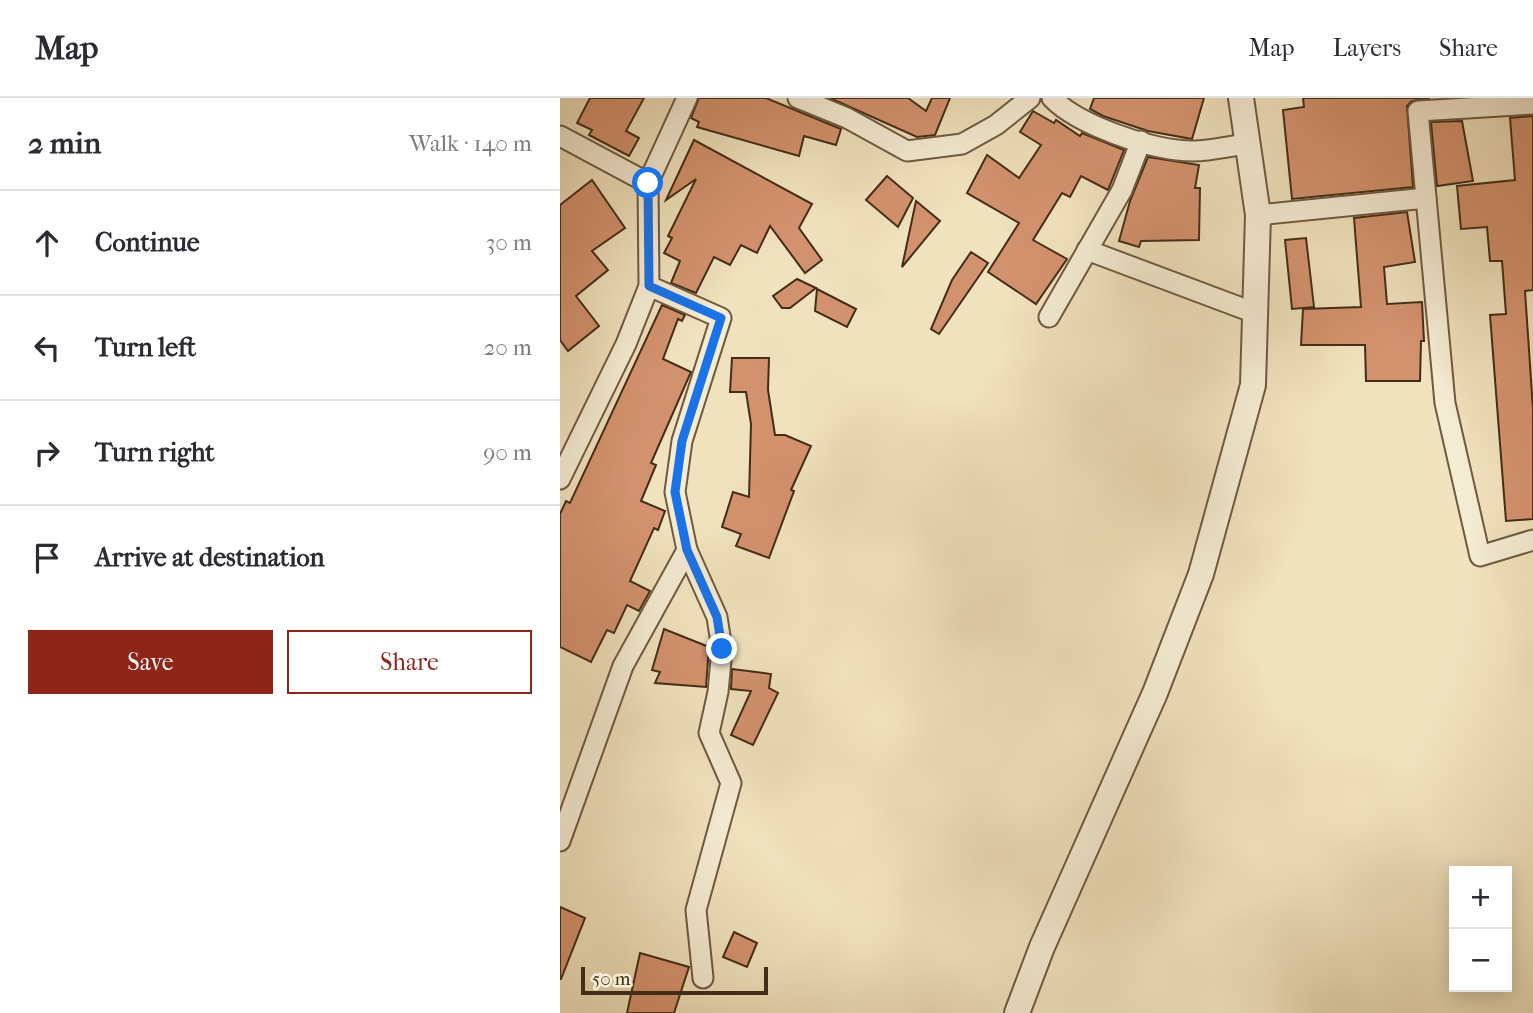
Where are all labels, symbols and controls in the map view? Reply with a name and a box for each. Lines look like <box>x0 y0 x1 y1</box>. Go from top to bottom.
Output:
text: Map <box>35 29 98 68</box>
text: Map <box>1249 34 1295 62</box>
text: Layers <box>1333 34 1401 62</box>
text: Share <box>1439 34 1498 62</box>
text: 2 min <box>28 126 101 161</box>
text: Walk · 140 m <box>409 130 532 157</box>
route start <box>632 167 663 198</box>
icon: ahead <box>28 224 66 262</box>
text: Continue <box>95 227 200 258</box>
text: 30 m <box>486 229 532 256</box>
icon: left <box>28 329 66 367</box>
text: Turn left <box>95 332 196 363</box>
text: 20 m <box>483 334 532 361</box>
icon: right <box>28 434 66 472</box>
text: Turn right <box>95 437 215 468</box>
text: 90 m <box>483 439 532 466</box>
icon: arrive <box>28 539 66 577</box>
text: Arrive at destination <box>95 542 325 573</box>
button: Save <box>28 630 273 694</box>
button: Share <box>287 630 532 694</box>
route end <box>706 633 737 664</box>
map controls <box>1449 866 1512 992</box>
button: + <box>1449 866 1512 929</box>
button: − <box>1449 929 1512 992</box>
scale bar <box>581 964 768 996</box>
text: 50 m <box>592 968 631 990</box>

